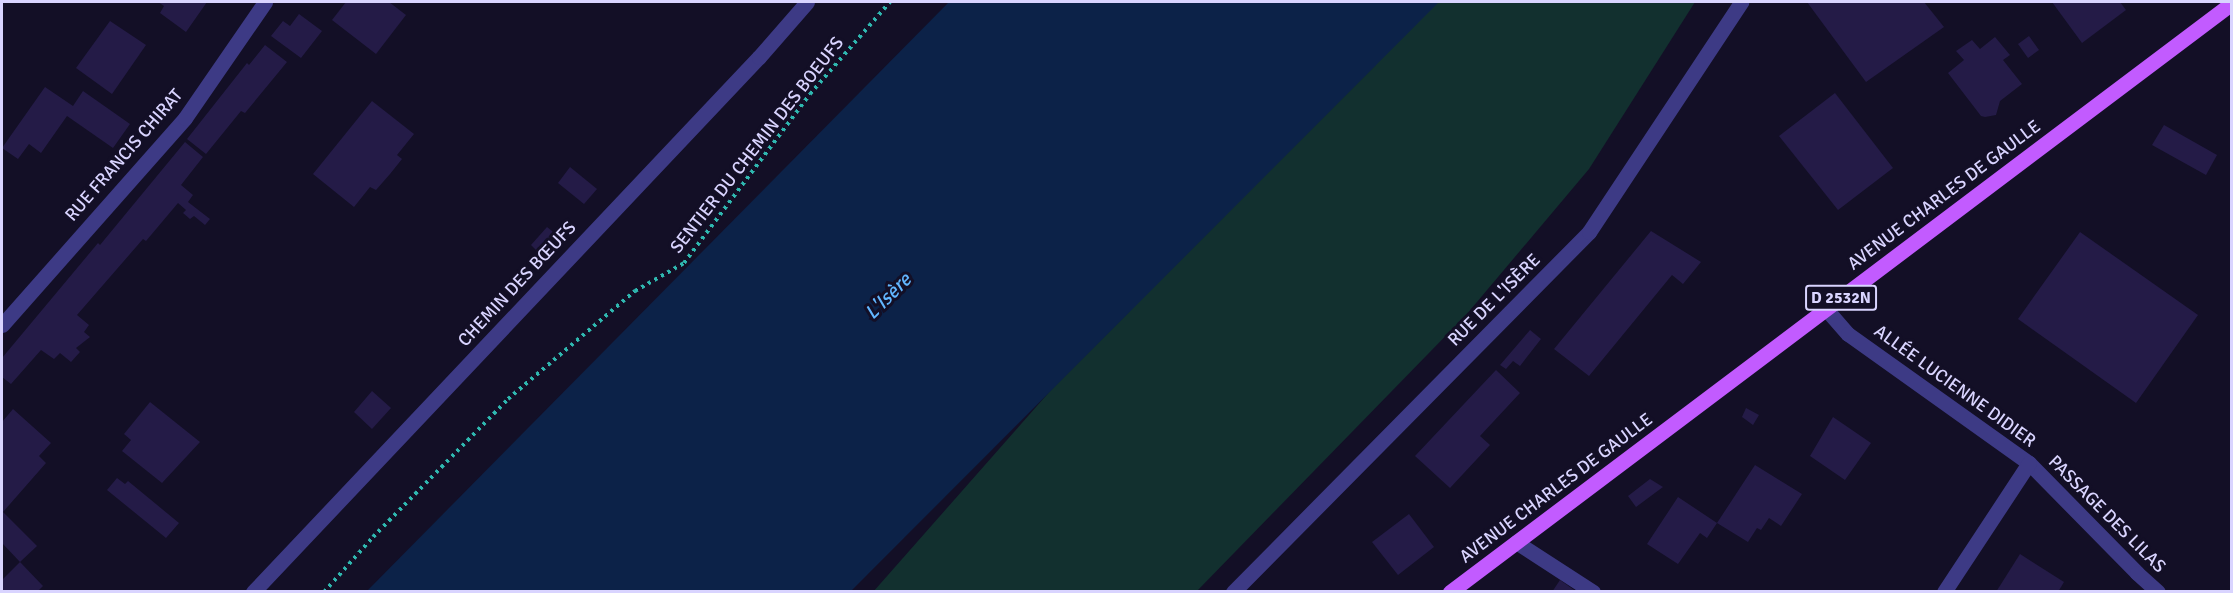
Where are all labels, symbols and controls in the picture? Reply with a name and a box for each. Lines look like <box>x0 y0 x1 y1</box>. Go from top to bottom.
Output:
street label: SENTIER DU CHEMIN DES BOEUFS <box>666 33 848 257</box>
street label: RUE FRANCIS CHIRAT <box>61 84 187 226</box>
street label: AVENUE CHARLES DE GAULLE <box>1843 115 2045 275</box>
street label: CHEMIN DES BŒUFS <box>453 217 581 351</box>
street label: RUE DE L'ISÈRE <box>1443 249 1545 351</box>
water label: L'Isère <box>860 268 916 324</box>
road number: D 2532N <box>1805 285 1877 311</box>
street label: ALLÉE LUCIENNE DIDIER <box>1870 320 2040 452</box>
street label: AVENUE CHARLES DE GAULLE <box>1455 408 1657 568</box>
street label: PASSAGE DES LILAS <box>2044 451 2170 577</box>

